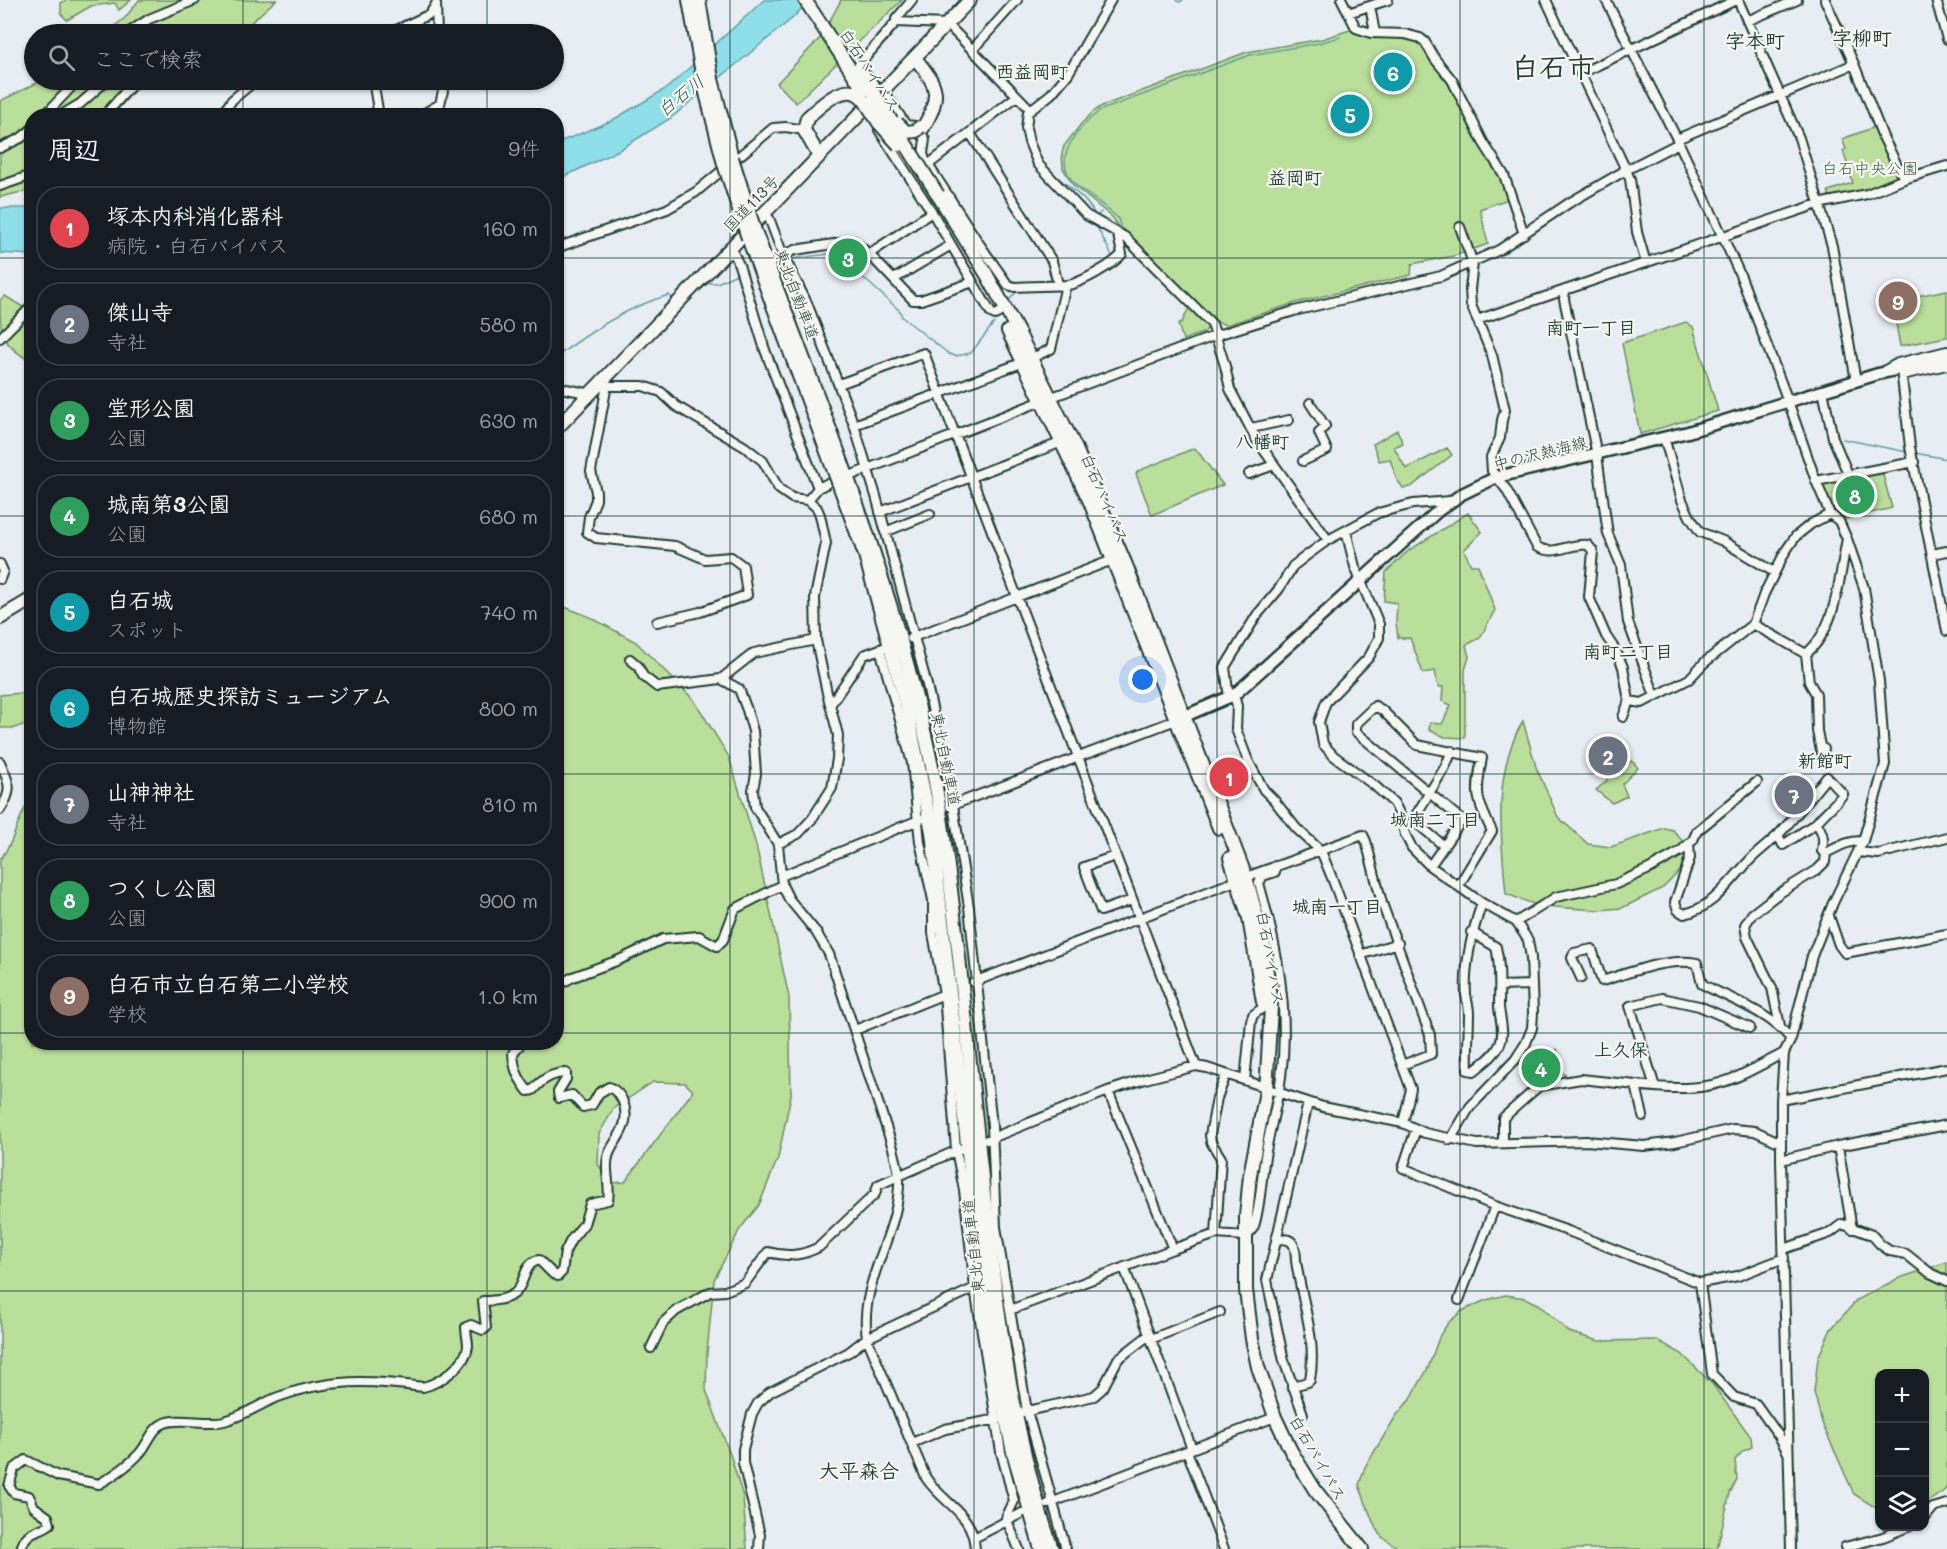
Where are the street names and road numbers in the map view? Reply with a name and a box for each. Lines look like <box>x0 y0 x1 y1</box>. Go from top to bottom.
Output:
street label: 白石バイパス <box>836 24 905 116</box>
street label: 国道113号 <box>718 170 783 236</box>
street label: 東北自動車道 <box>770 245 824 342</box>
street label: 中の沢熱海線 <box>1491 431 1589 474</box>
street label: 白石バイパス <box>1077 450 1134 546</box>
street label: 東北自動車道 <box>927 710 966 808</box>
street label: 白石バイパス <box>1253 909 1290 1007</box>
street label: 東北自動車道 <box>957 1197 988 1295</box>
street label: 白石バイパス <box>1285 1411 1351 1504</box>

